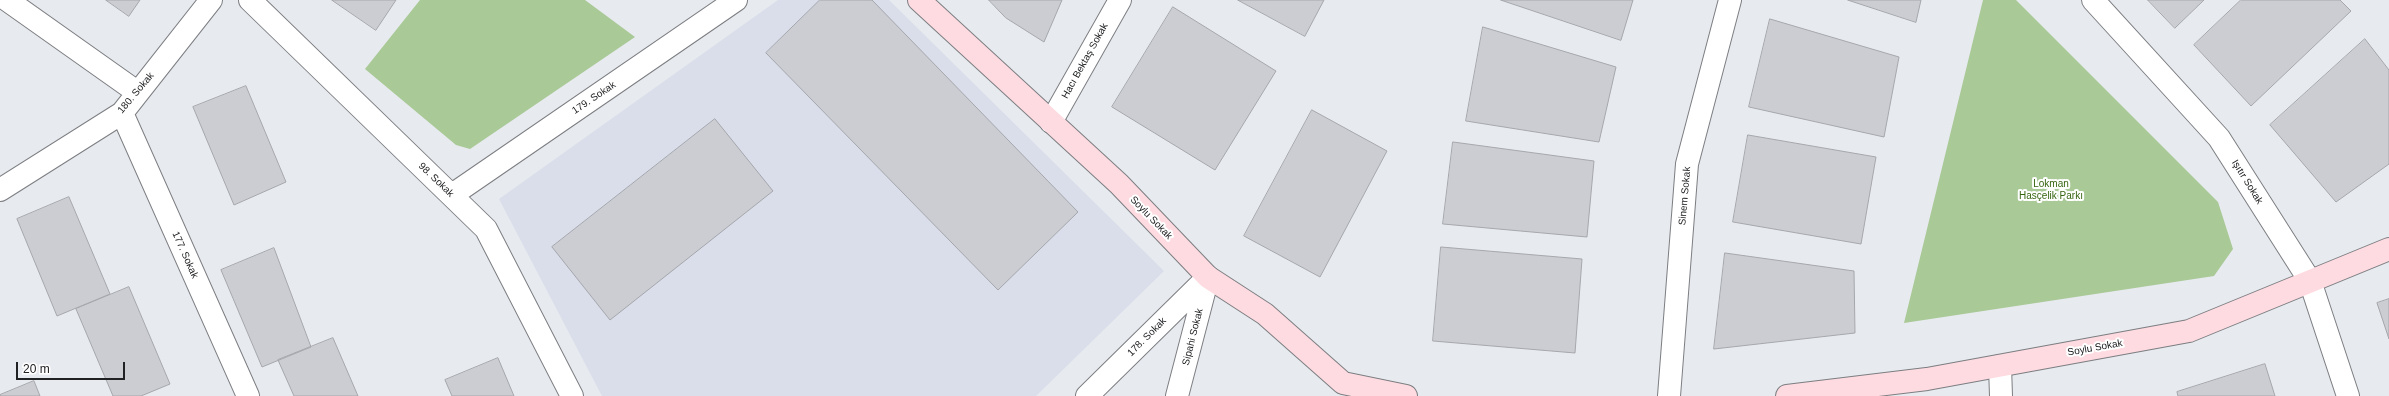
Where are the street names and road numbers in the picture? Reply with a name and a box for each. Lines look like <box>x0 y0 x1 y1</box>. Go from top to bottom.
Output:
street label: Hacı Bektaş Sokak <box>1059 21 1111 101</box>
street label: 180. Sokak <box>115 70 157 116</box>
street label: 179. Sokak <box>570 79 618 117</box>
street label: Işıtır Sokak <box>2229 158 2265 206</box>
street label: 98. Sokak <box>416 160 456 200</box>
street label: Sinem Sokak <box>1676 166 1694 226</box>
street label: Soylu Sokak <box>1127 194 1175 242</box>
street label: 177. Sokak <box>169 230 201 280</box>
street label: Sipahi Sokak <box>1180 307 1206 367</box>
street label: 178. Sokak <box>1125 315 1169 359</box>
street label: Soylu Sokak <box>2067 337 2123 359</box>

